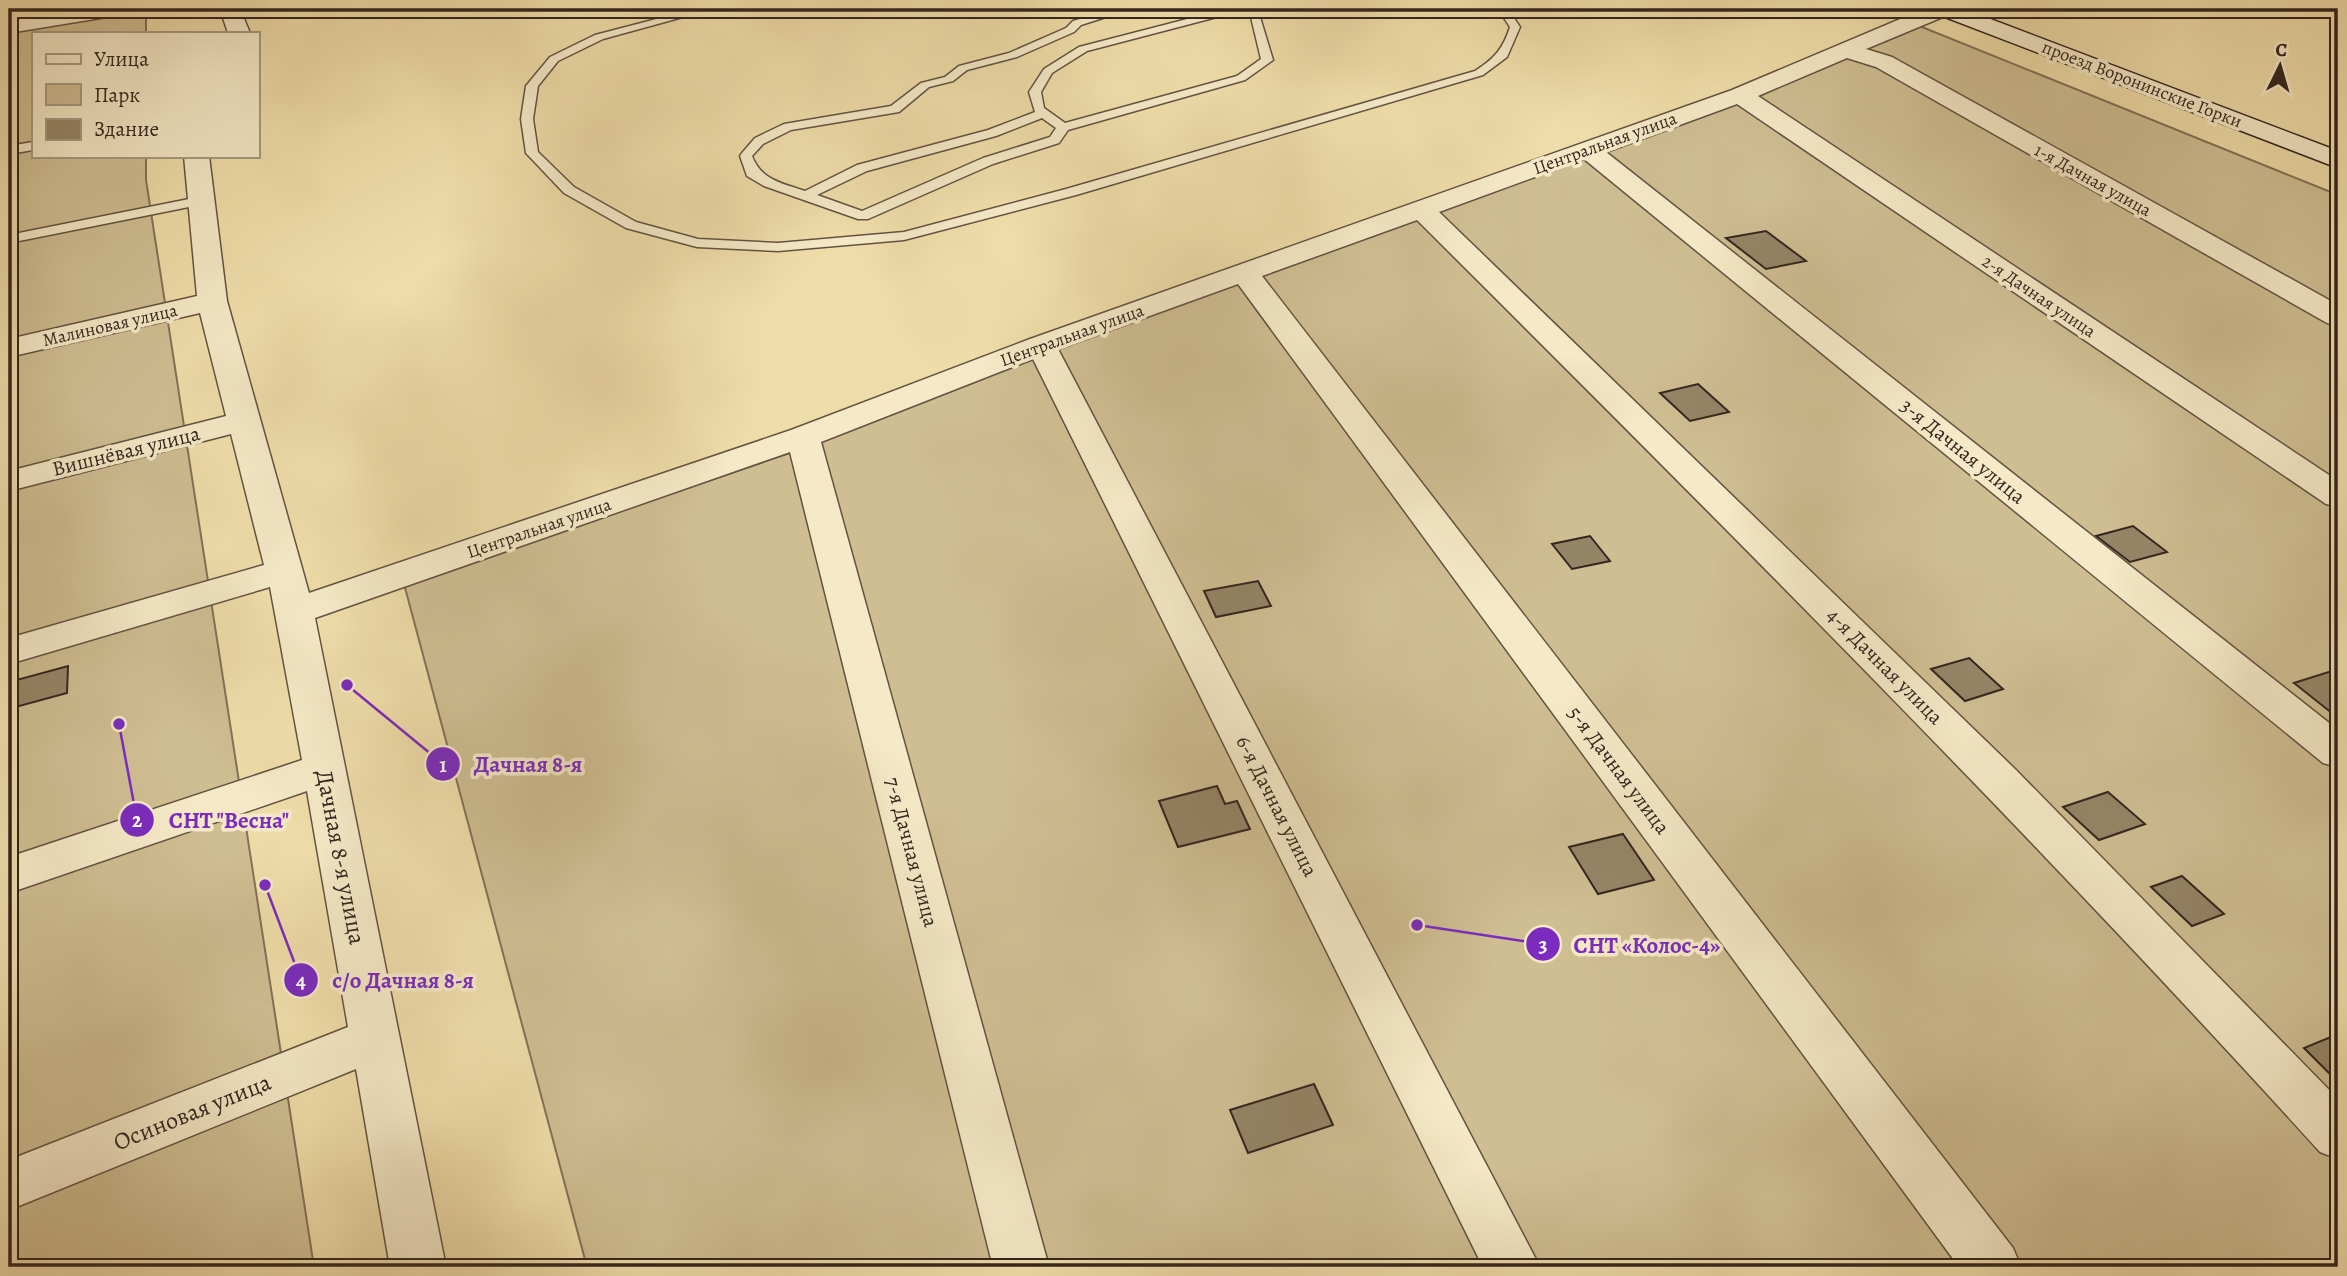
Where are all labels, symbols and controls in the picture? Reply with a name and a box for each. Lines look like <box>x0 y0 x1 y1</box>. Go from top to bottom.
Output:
legend <box>32 32 259 158</box>
north arrow <box>2246 32 2316 102</box>
street label: проезд Воронинские Горки <box>2039 35 2245 133</box>
text: С <box>2274 37 2288 64</box>
text: Улица <box>94 45 149 73</box>
text: Парк <box>94 81 140 109</box>
street label: Центральная улица <box>1530 106 1681 180</box>
text: Здание <box>94 115 159 143</box>
street label: 1-я Дачная улица <box>2030 138 2156 222</box>
street label: 2-я Дачная улица <box>1977 249 2101 343</box>
street label: Малиновая улица <box>40 298 180 352</box>
street label: Центральная улица <box>997 298 1148 372</box>
street label: 3-я Дачная улица <box>1895 392 2032 510</box>
street label: Вишнёвая улица <box>49 419 203 483</box>
street label: Центральная улица <box>464 492 615 564</box>
street label: 4-я Дачная улица <box>1821 602 1950 731</box>
street label: 5-я Дачная улица <box>1562 700 1677 840</box>
street label: 6-я Дачная улица <box>1229 731 1325 881</box>
callout: Дачная 8-я <box>425 742 597 786</box>
text: Дачная 8-я <box>474 749 582 780</box>
text: 1 <box>439 751 447 779</box>
street label: Дачная 8-я улица <box>308 767 374 947</box>
street label: 7-я Дачная улица <box>879 774 945 930</box>
callout: СНТ "Весна" <box>119 798 303 842</box>
text: СНТ "Весна" <box>169 805 289 836</box>
text: 2 <box>132 806 142 834</box>
callout: СНТ «Колос-4» <box>1525 922 1735 966</box>
text: СНТ «Колос-4» <box>1574 930 1720 961</box>
text: 3 <box>1538 931 1548 959</box>
callout: с/о Дачная 8-я <box>283 958 488 1002</box>
text: с/о Дачная 8-я <box>332 965 474 996</box>
text: 4 <box>296 967 306 995</box>
street label: Осиновая улица <box>108 1066 276 1158</box>

